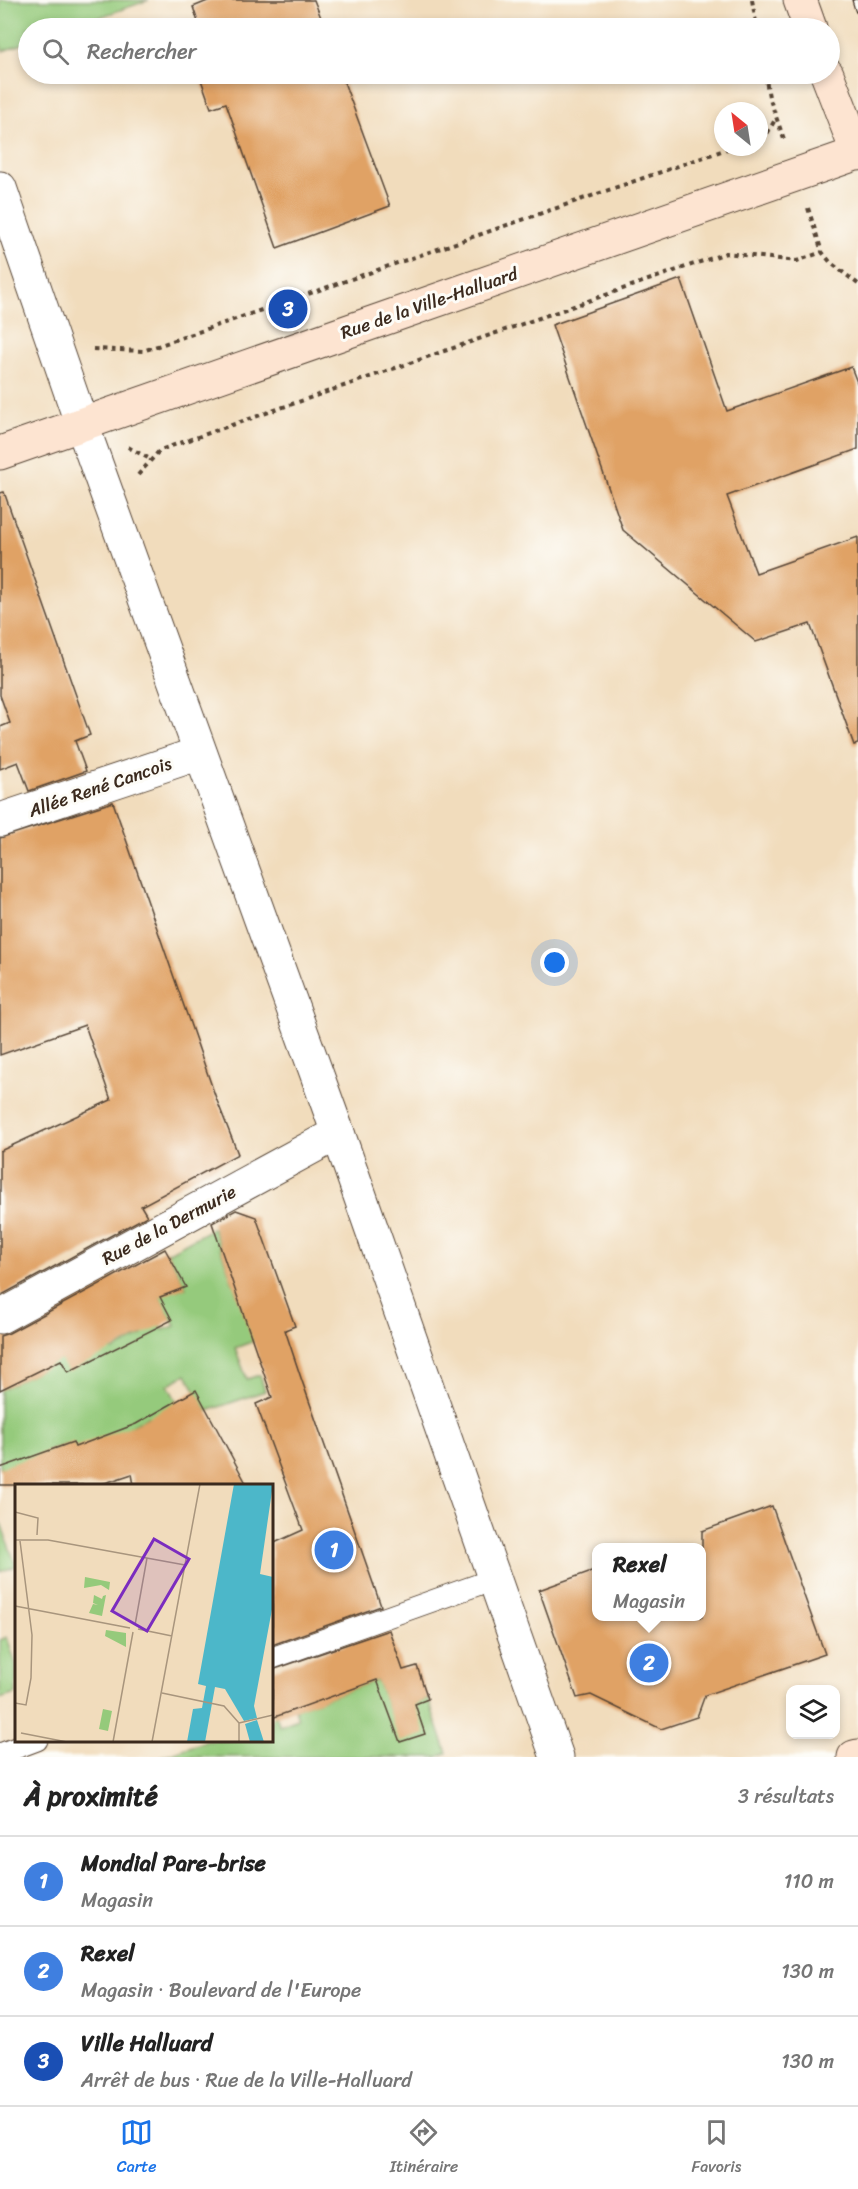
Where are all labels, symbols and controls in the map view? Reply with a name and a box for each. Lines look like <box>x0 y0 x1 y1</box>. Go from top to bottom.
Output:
search box <box>18 18 840 84</box>
text: Rechercher <box>87 32 197 71</box>
icon: search <box>39 35 72 68</box>
north arrow <box>714 102 768 156</box>
street label: Rue de la Ville-Halluard <box>336 257 523 348</box>
pin: 3 <box>268 286 308 332</box>
street label: Allée René Cancois <box>23 747 177 827</box>
your location <box>540 948 569 977</box>
street label: Rue de la Dermurie <box>96 1176 242 1274</box>
inset map <box>15 1484 273 1742</box>
pin: 1 <box>314 1528 354 1572</box>
popup <box>592 1543 706 1621</box>
text: Rexel <box>613 1545 666 1584</box>
text: Magasin <box>613 1584 685 1619</box>
pin: 2 <box>630 1640 668 1686</box>
map controls <box>786 1685 840 1739</box>
button: layers <box>786 1685 840 1739</box>
text: À proximité <box>24 1773 158 1819</box>
text: 3 résultats <box>738 1779 834 1814</box>
text: Mondial Pare-brise <box>81 1844 266 1883</box>
text: 1 <box>39 1864 48 1899</box>
text: 110 m <box>784 1864 834 1899</box>
text: Magasin <box>81 1883 153 1918</box>
text: Rexel <box>81 1934 134 1973</box>
text: 2 <box>38 1954 49 1989</box>
text: 130 m <box>781 1954 834 1989</box>
text: Magasin · Boulevard de l'Europe <box>81 1973 361 2008</box>
text: Ville Halluard <box>81 2024 212 2063</box>
text: 3 <box>38 2044 49 2079</box>
text: 130 m <box>781 2044 834 2079</box>
text: Arrêt de bus · Rue de la Ville-Halluard <box>81 2063 412 2098</box>
tab: Carte <box>117 2116 156 2181</box>
tab: Itinéraire <box>390 2116 458 2181</box>
tab: Favoris <box>691 2116 741 2181</box>

